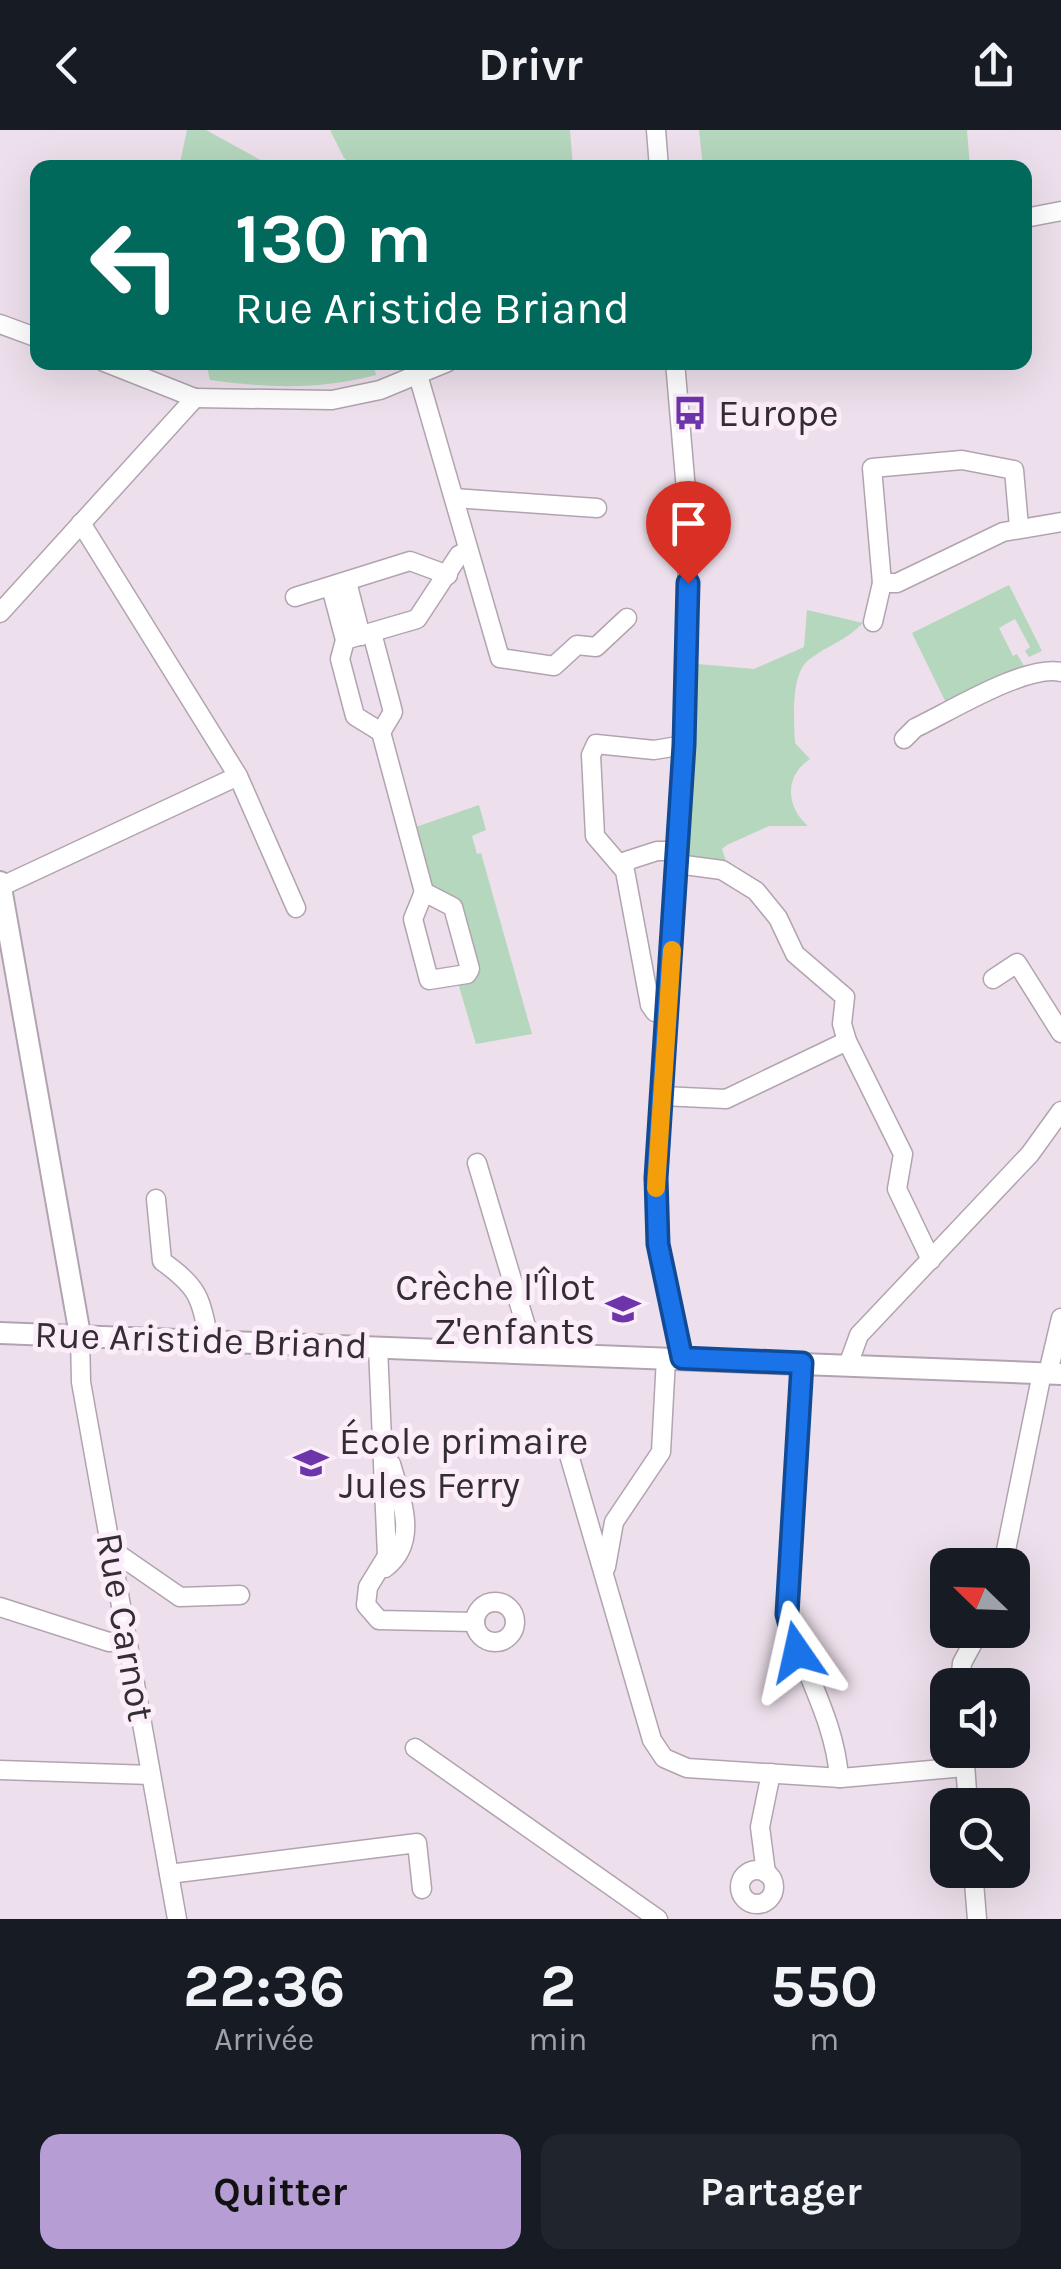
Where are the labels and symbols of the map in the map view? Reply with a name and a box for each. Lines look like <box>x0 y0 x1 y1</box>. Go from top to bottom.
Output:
place label: Europe <box>718 391 839 436</box>
bus stop icon: Europe <box>671 394 709 432</box>
pin <box>646 481 731 584</box>
place label: Crèche l'Îlot Z'enfants <box>395 1265 595 1354</box>
school or university icon: Crèche l'Îlot Z'enfants <box>604 1290 642 1328</box>
street label: Rue Aristide Briand <box>34 1312 368 1368</box>
place label: École primaire Jules Ferry <box>339 1418 588 1508</box>
school or university icon: École primaire Jules Ferry <box>292 1444 330 1482</box>
street label: Rue Carnot <box>86 1529 164 1725</box>
north arrow <box>930 1548 1030 1648</box>
position arrow <box>745 1600 849 1704</box>

